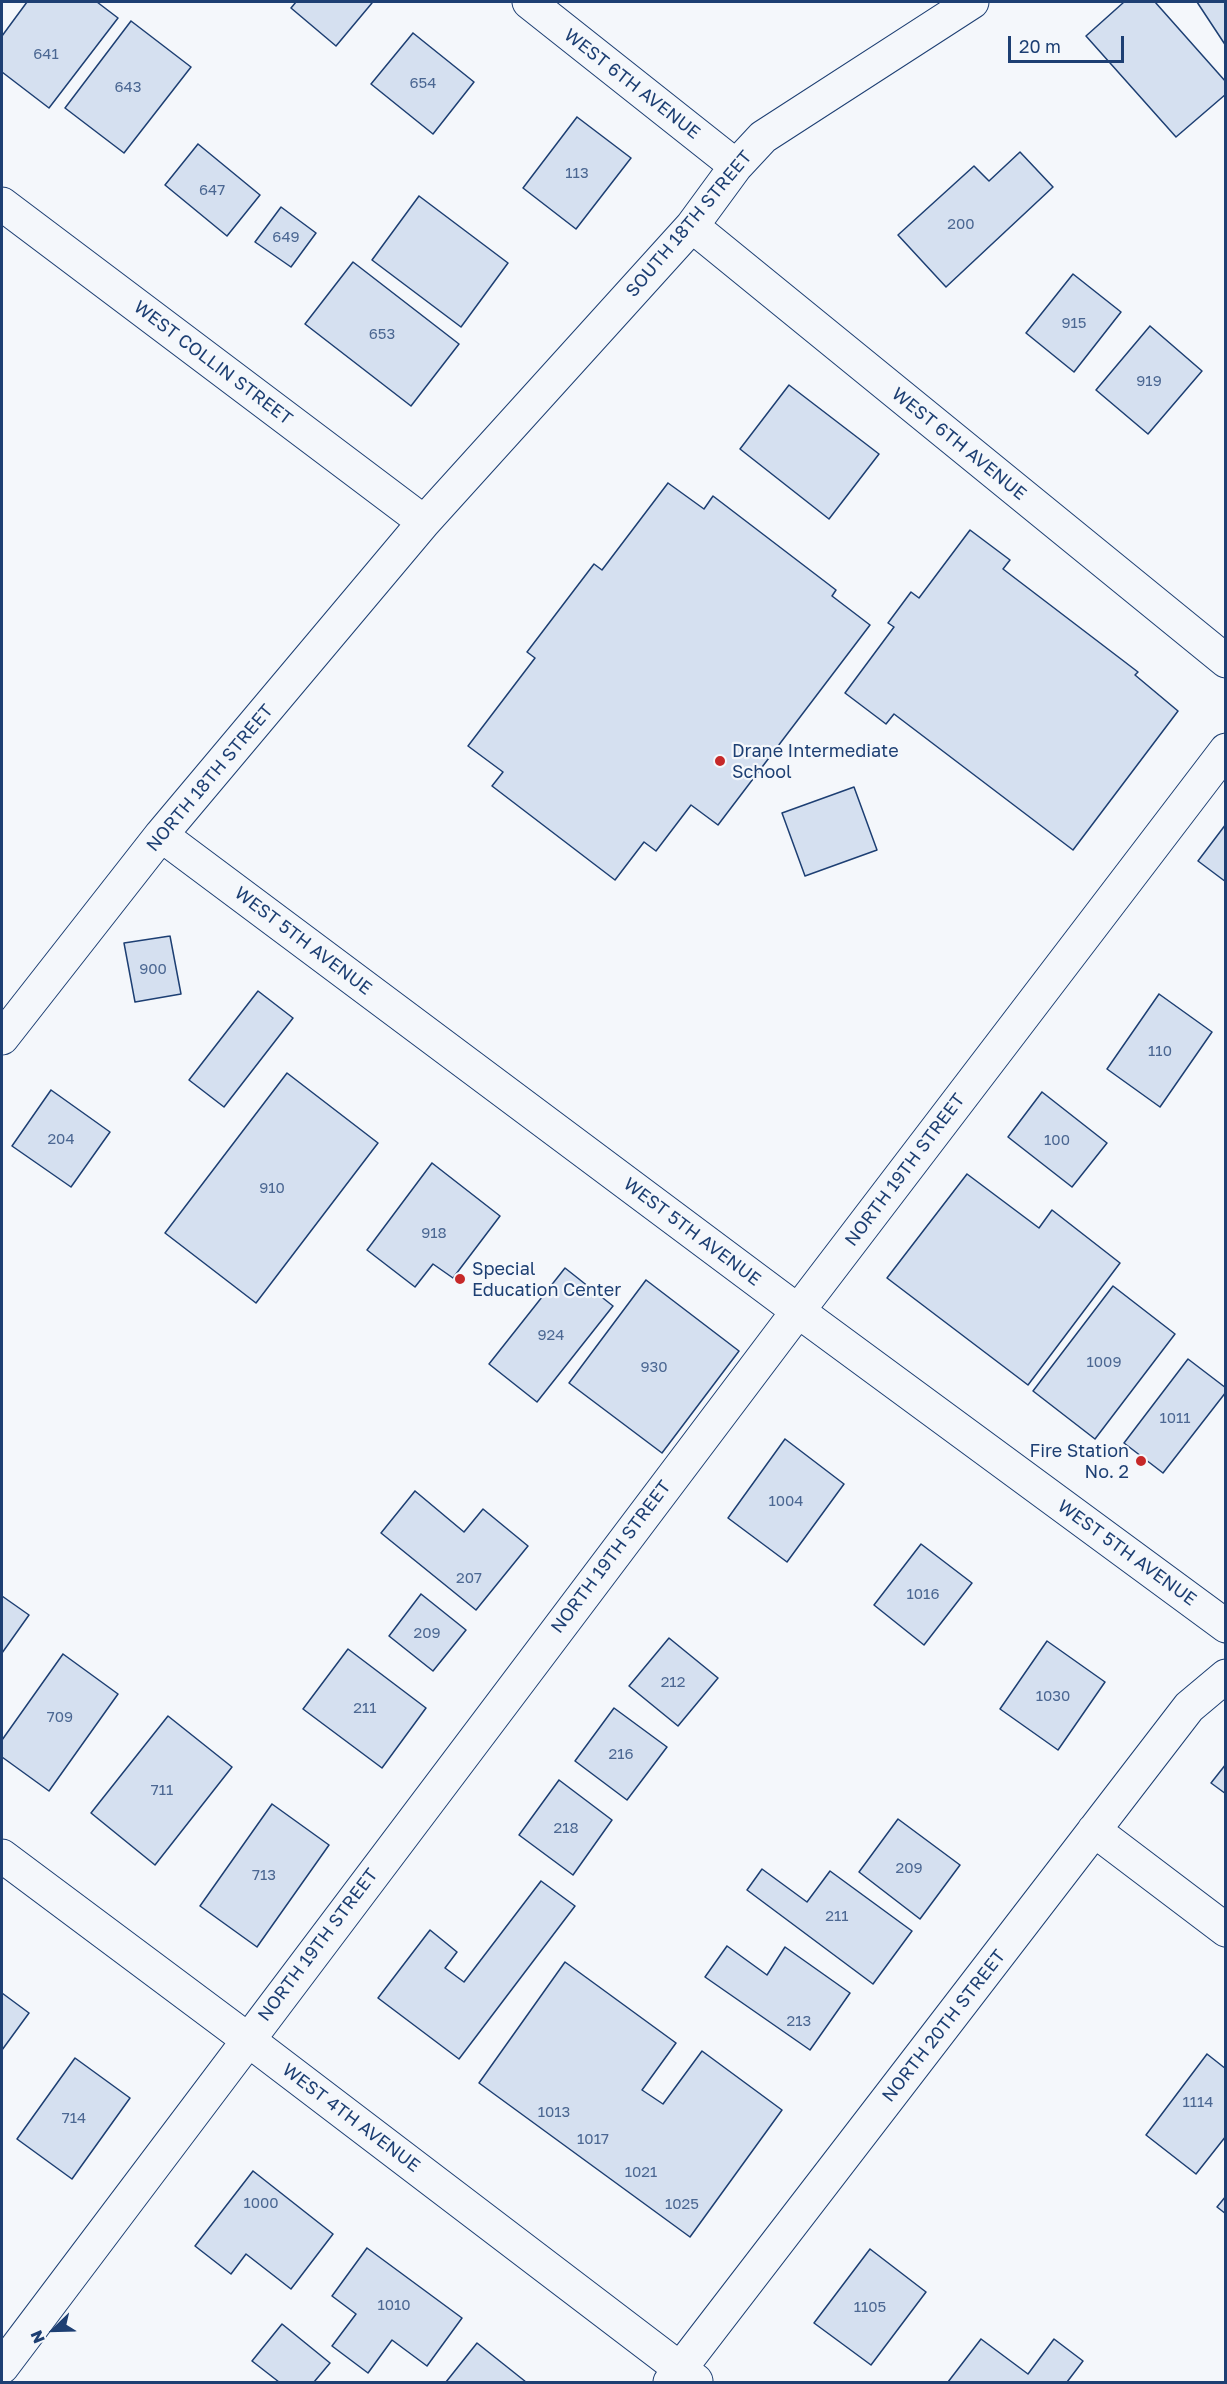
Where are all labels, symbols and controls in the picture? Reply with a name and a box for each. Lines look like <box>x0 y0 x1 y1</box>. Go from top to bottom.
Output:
street label: WEST 6TH AVENUE <box>560 24 704 144</box>
scale bar <box>1011 24 1126 62</box>
text: 20 m <box>1019 35 1061 57</box>
house number: 641 <box>33 45 59 63</box>
house number: 654 <box>410 74 436 92</box>
house number: 643 <box>115 78 141 96</box>
street label: SOUTH 18TH STREET <box>621 146 757 302</box>
house number: 113 <box>565 164 589 182</box>
house number: 647 <box>199 181 225 199</box>
house number: 200 <box>947 215 975 233</box>
house number: 649 <box>272 228 300 246</box>
street label: WEST COLLIN STREET <box>129 296 297 430</box>
house number: 915 <box>1061 314 1087 332</box>
house number: 653 <box>369 325 395 343</box>
house number: 919 <box>1136 372 1162 390</box>
street label: WEST 6TH AVENUE <box>887 383 1031 505</box>
street label: NORTH 18TH STREET <box>142 700 278 856</box>
place label: Drane Intermediate School <box>732 740 899 783</box>
marker: Drane Intermediate School <box>713 754 727 768</box>
street label: WEST 5TH AVENUE <box>230 882 376 1000</box>
house number: 900 <box>139 960 167 978</box>
house number: 110 <box>1148 1042 1172 1060</box>
street label: NORTH 19TH STREET <box>841 1089 969 1251</box>
house number: 204 <box>47 1130 75 1148</box>
house number: 100 <box>1044 1131 1070 1149</box>
street label: WEST 5TH AVENUE <box>619 1173 765 1291</box>
house number: 910 <box>259 1179 285 1197</box>
house number: 918 <box>421 1224 447 1242</box>
place label: Special Education Center <box>472 1258 621 1300</box>
marker: Special Education Center <box>453 1272 467 1286</box>
house number: 924 <box>538 1326 564 1344</box>
house number: 1009 <box>1087 1353 1121 1371</box>
house number: 930 <box>640 1358 668 1376</box>
house number: 1011 <box>1159 1409 1191 1427</box>
place label: Fire Station No. 2 <box>1029 1440 1129 1482</box>
marker: Fire Station No. 2 <box>1134 1454 1148 1468</box>
street label: NORTH 19TH STREET <box>547 1476 675 1638</box>
house number: 1004 <box>768 1492 804 1510</box>
street label: WEST 5TH AVENUE <box>1053 1495 1201 1611</box>
house number: 207 <box>456 1569 482 1587</box>
house number: 1016 <box>907 1585 939 1603</box>
house number: 209 <box>413 1624 441 1642</box>
house number: 212 <box>661 1673 685 1691</box>
house number: 1030 <box>1036 1687 1070 1705</box>
house number: 211 <box>353 1699 377 1717</box>
house number: 709 <box>47 1708 73 1726</box>
house number: 216 <box>608 1745 634 1763</box>
house number: 711 <box>151 1781 173 1799</box>
house number: 218 <box>553 1819 579 1837</box>
house number: 209 <box>895 1859 923 1877</box>
street label: NORTH 19TH STREET <box>254 1864 382 2026</box>
house number: 713 <box>252 1866 276 1884</box>
house number: 211 <box>825 1907 849 1925</box>
street label: NORTH 20TH STREET <box>878 1946 1010 2106</box>
house number: 213 <box>787 2012 811 2030</box>
street label: WEST 4TH AVENUE <box>278 2059 424 2177</box>
house number: 1114 <box>1183 2093 1213 2111</box>
house number: 1013 <box>538 2103 570 2121</box>
house number: 714 <box>62 2109 86 2127</box>
house number: 1017 <box>577 2130 609 2148</box>
house number: 1021 <box>625 2163 657 2181</box>
house number: 1000 <box>243 2194 279 2212</box>
house number: 1025 <box>665 2195 699 2213</box>
house number: 1010 <box>377 2296 411 2314</box>
house number: 1105 <box>854 2298 886 2316</box>
north arrow <box>24 2300 84 2360</box>
text: N <box>26 2328 49 2347</box>

